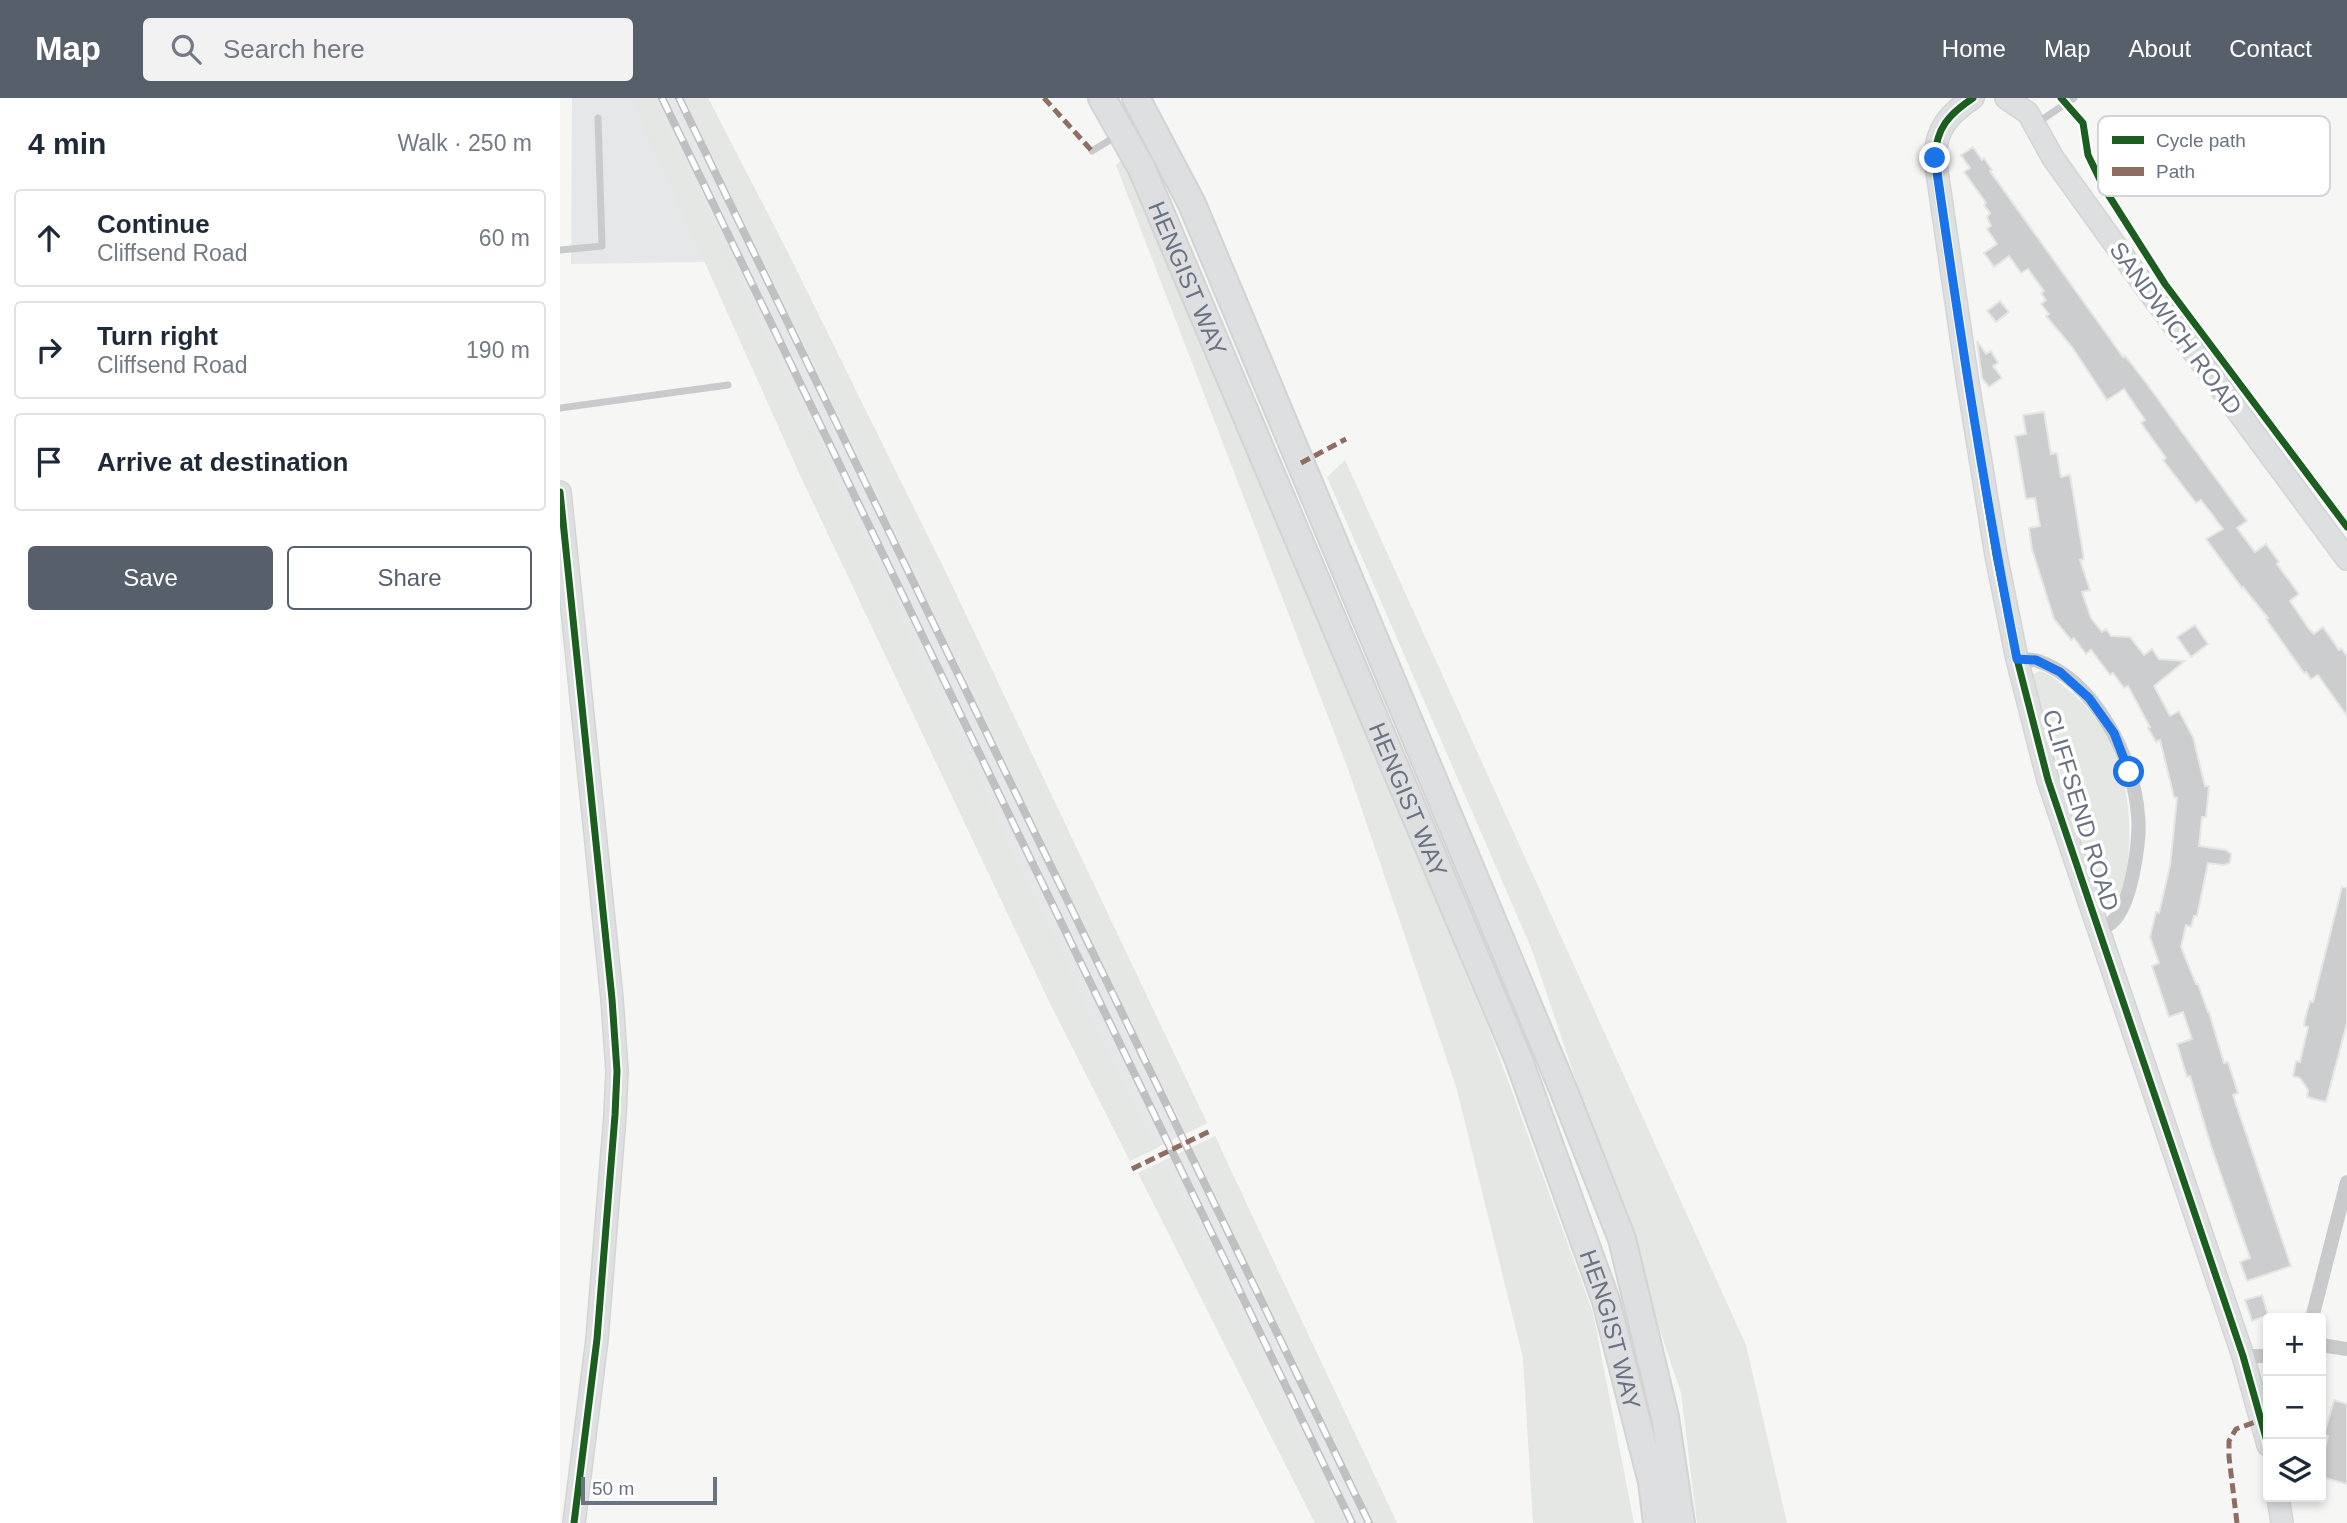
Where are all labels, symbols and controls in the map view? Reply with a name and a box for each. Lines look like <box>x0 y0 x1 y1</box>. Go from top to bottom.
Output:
search box <box>143 18 633 81</box>
text: Map <box>35 30 101 67</box>
icon: search <box>167 30 205 68</box>
text: Search here <box>223 34 365 64</box>
text: Home <box>1942 35 2006 62</box>
text: Map <box>2044 35 2091 62</box>
text: About <box>2129 35 2191 62</box>
text: Contact <box>2229 35 2312 62</box>
legend <box>2098 116 2330 196</box>
text: 4 min <box>28 127 106 160</box>
text: Walk · 250 m <box>397 130 532 156</box>
text: Cycle path <box>2156 130 2246 151</box>
route end <box>1919 142 1950 173</box>
text: Path <box>2156 161 2195 182</box>
street label: HENGIST WAY <box>1144 197 1233 359</box>
text: Continue <box>97 209 210 239</box>
icon: ahead <box>30 219 68 257</box>
text: 60 m <box>479 225 530 251</box>
street label: SANDWICH ROAD <box>2104 236 2248 420</box>
text: Cliffsend Road <box>97 240 247 266</box>
text: Turn right <box>97 321 218 351</box>
icon: right <box>30 331 68 369</box>
text: 190 m <box>466 337 530 363</box>
text: Cliffsend Road <box>97 352 247 378</box>
icon: arrive <box>30 443 68 481</box>
text: Arrive at destination <box>97 447 348 477</box>
button: Save <box>28 546 273 610</box>
button: Share <box>287 546 532 610</box>
street label: CLIFFSEND ROAD <box>2037 706 2125 914</box>
street label: HENGIST WAY <box>1364 718 1453 881</box>
route start <box>2113 756 2144 787</box>
street label: HENGIST WAY <box>1575 1246 1647 1412</box>
map controls <box>2263 1313 2326 1502</box>
button: + <box>2263 1313 2326 1376</box>
button: − <box>2263 1376 2326 1439</box>
button: layers <box>2263 1439 2326 1502</box>
scale bar <box>581 1474 718 1506</box>
text: 50 m <box>592 1478 634 1499</box>

